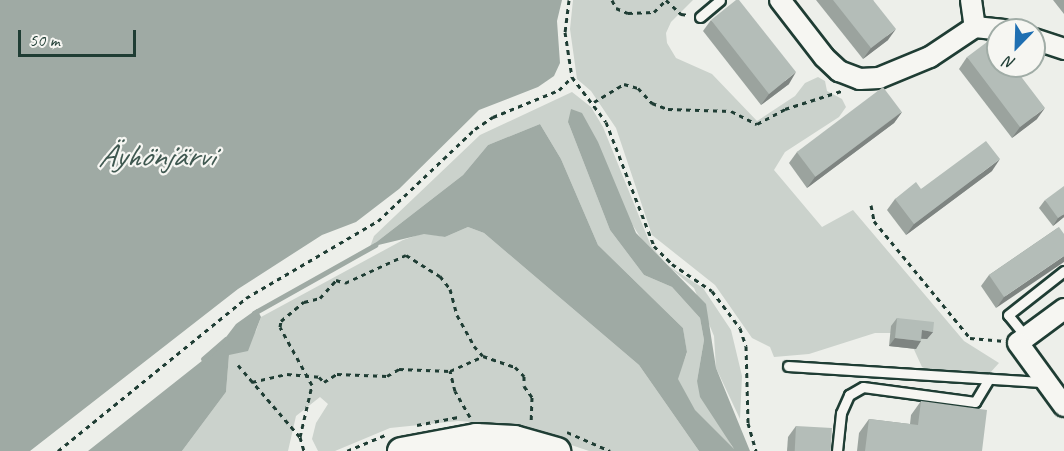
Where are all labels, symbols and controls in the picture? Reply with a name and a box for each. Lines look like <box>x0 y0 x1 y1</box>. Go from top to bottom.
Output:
scale bar <box>21 18 140 56</box>
north arrow <box>986 18 1046 78</box>
text: 50 m <box>29 29 60 51</box>
text: N <box>1001 52 1018 74</box>
water label: Äyhönjärvi <box>98 137 214 175</box>

